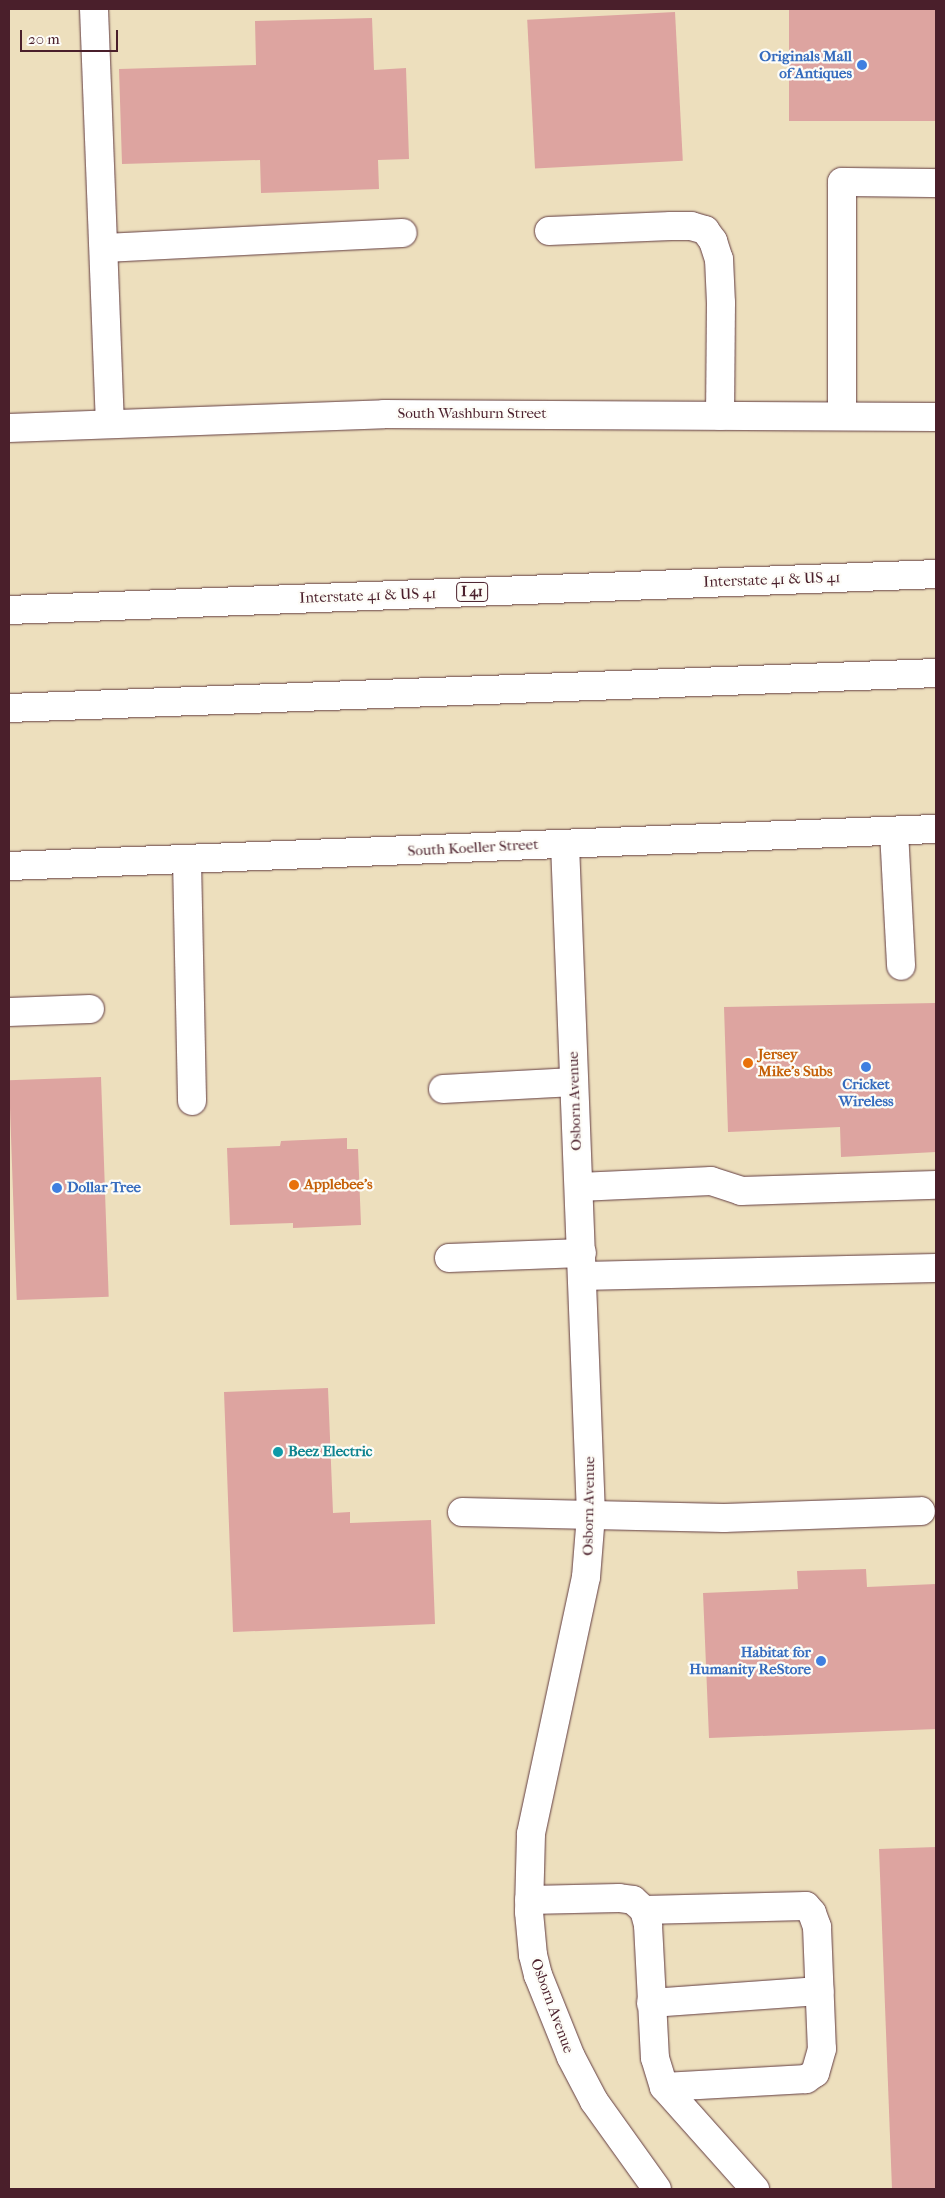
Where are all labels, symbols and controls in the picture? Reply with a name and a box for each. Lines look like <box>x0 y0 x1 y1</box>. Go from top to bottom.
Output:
scale bar <box>22 20 120 52</box>
text: 20 m <box>28 30 60 48</box>
place label: Originals Mall of Antiques <box>759 47 852 82</box>
marker: Originals Mall of Antiques <box>856 59 868 71</box>
street label: South Washburn Street <box>397 405 547 423</box>
street label: Interstate 41 & US 41 <box>703 569 841 591</box>
road number: I 41 <box>456 580 488 604</box>
street label: Interstate 41 & US 41 <box>299 585 437 607</box>
street label: South Koeller Street <box>407 836 539 860</box>
place label: Jersey Mike's Subs <box>758 1045 832 1080</box>
street label: Osborn Avenue <box>564 1051 586 1151</box>
marker: Jersey Mike's Subs <box>742 1057 754 1069</box>
marker: Cricket Wireless <box>860 1061 872 1073</box>
place label: Cricket Wireless <box>838 1075 894 1110</box>
place label: Applebee's <box>304 1176 373 1194</box>
place label: Dollar Tree <box>67 1179 141 1197</box>
marker: Applebee's <box>288 1179 300 1191</box>
marker: Dollar Tree <box>51 1182 63 1194</box>
place label: Beez Electric <box>288 1443 372 1461</box>
marker: Beez Electric <box>272 1446 284 1458</box>
street label: Osborn Avenue <box>579 1456 599 1556</box>
place label: Habitat for Humanity ReStore <box>689 1643 811 1678</box>
marker: Habitat for Humanity ReStore <box>815 1655 827 1667</box>
street label: Osborn Avenue <box>527 1956 577 2056</box>

